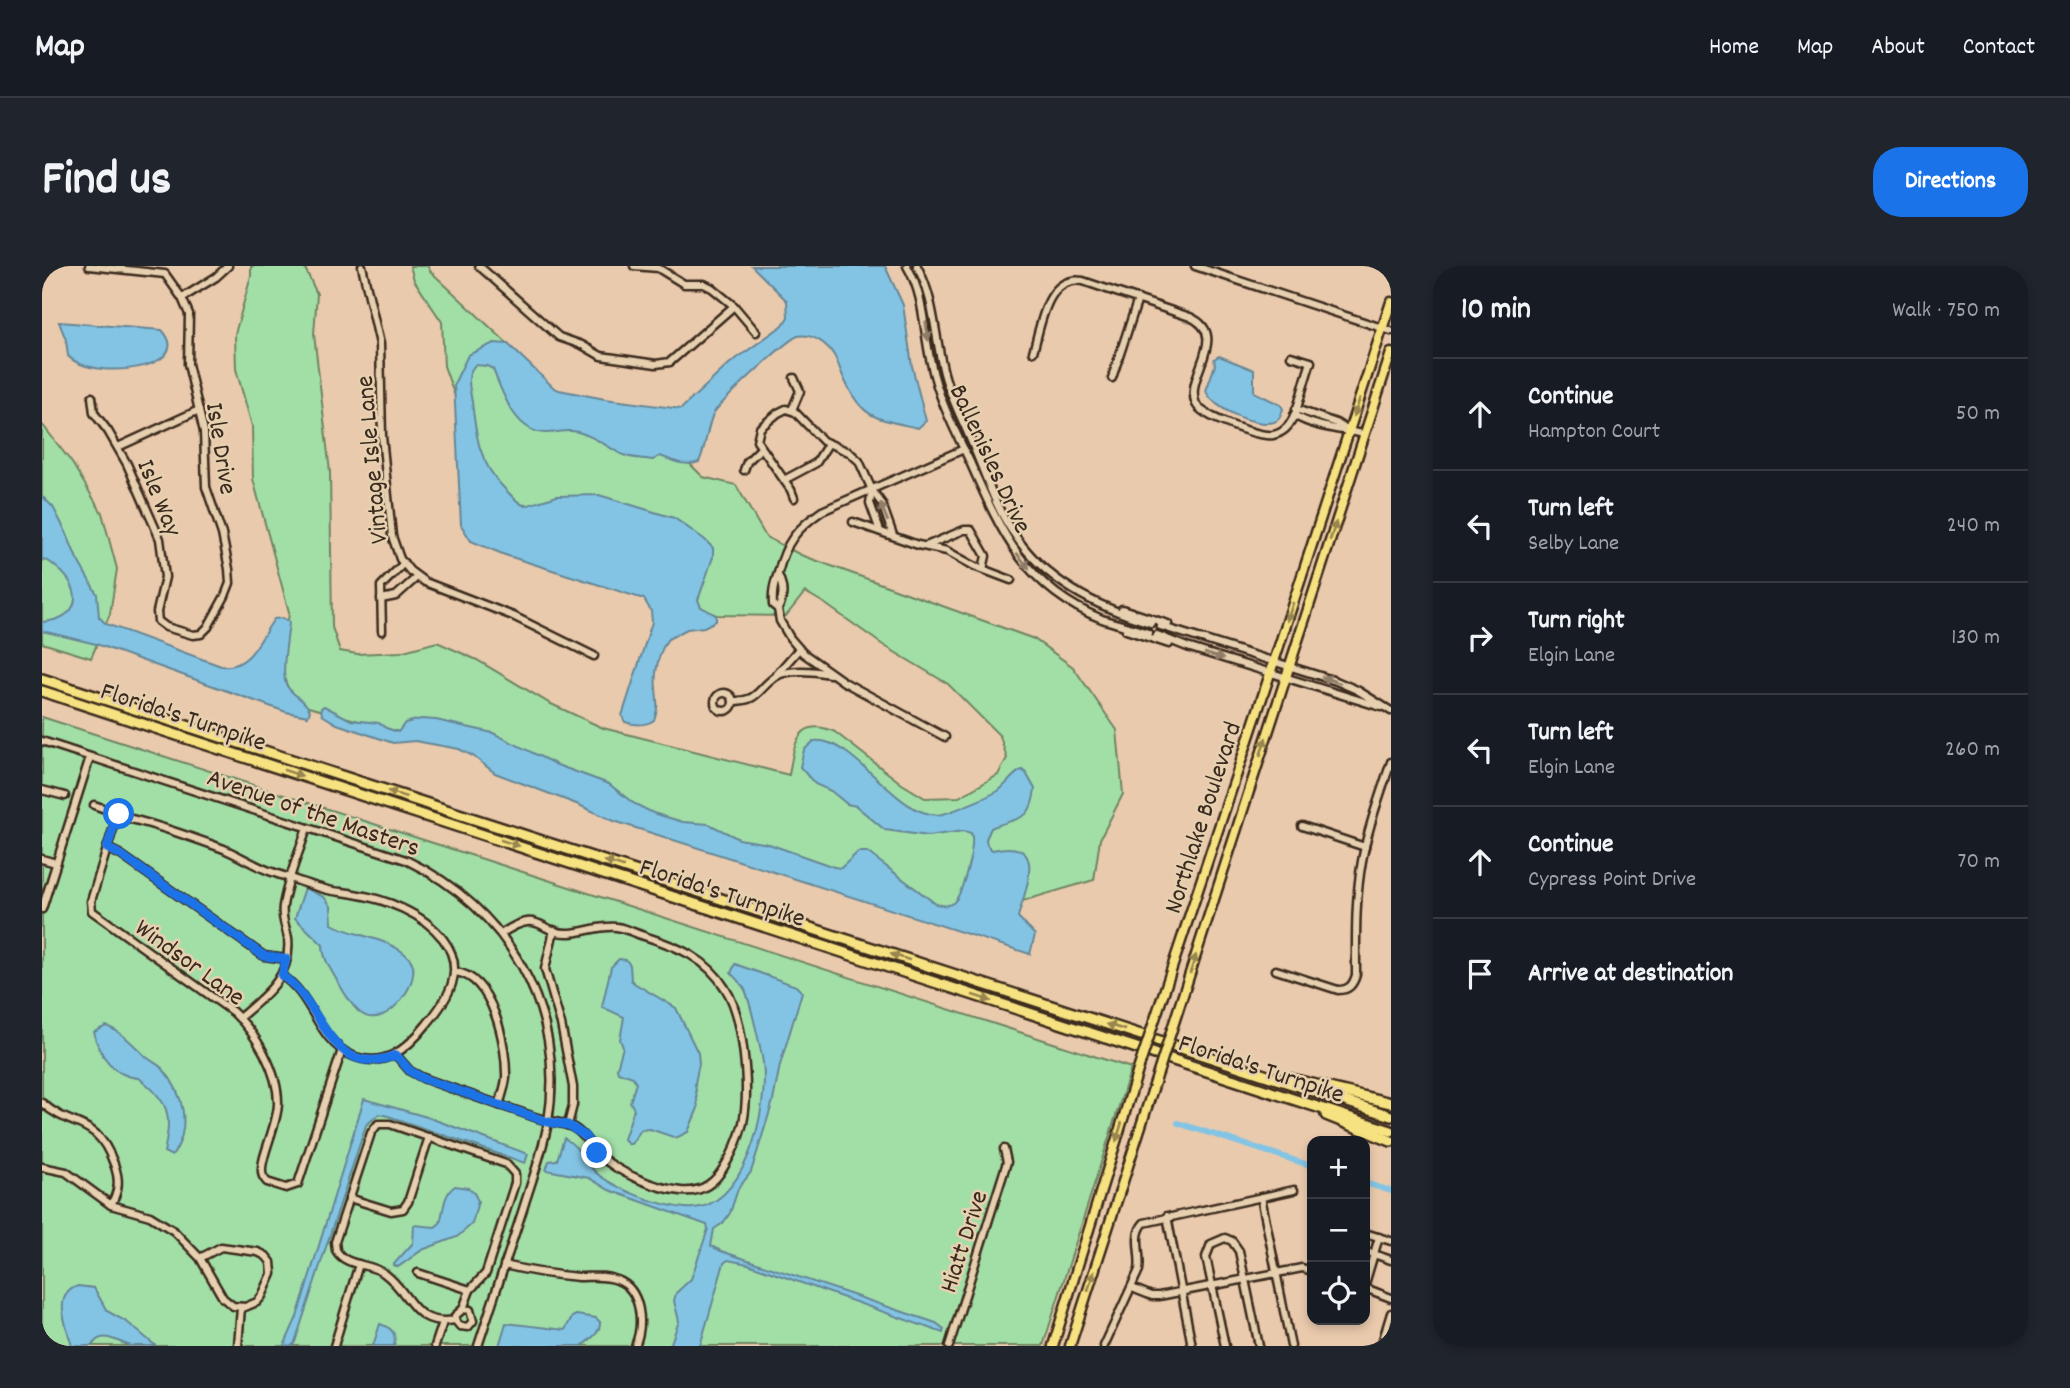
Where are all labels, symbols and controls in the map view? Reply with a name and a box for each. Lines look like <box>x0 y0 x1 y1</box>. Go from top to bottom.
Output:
text: Map <box>35 25 85 72</box>
text: Home <box>1709 31 1759 65</box>
text: Map <box>1797 31 1833 65</box>
text: About <box>1871 31 1925 65</box>
text: Contact <box>1963 31 2035 65</box>
text: Find us <box>42 147 171 217</box>
button: Directions <box>1873 147 2028 217</box>
text: 10 min <box>1461 290 1531 333</box>
text: Walk · 750 m <box>1892 295 2000 328</box>
one-way arrow <box>921 320 932 342</box>
street label: Vintage Isle Lane <box>348 374 399 545</box>
street label: Ballenisles Drive <box>938 379 1040 540</box>
text: Continue <box>1528 379 1613 416</box>
icon: ahead <box>1461 395 1499 433</box>
one-way arrow <box>1351 397 1362 418</box>
text: 50 m <box>1956 398 2000 431</box>
street label: Isle Drive <box>194 400 245 497</box>
text: Hampton Court <box>1528 416 1660 449</box>
street label: Isle Way <box>126 454 190 543</box>
text: Turn left <box>1528 491 1614 528</box>
one-way arrow <box>878 501 889 522</box>
icon: left <box>1461 507 1499 545</box>
text: 240 m <box>1947 510 2000 543</box>
one-way arrow <box>1328 520 1339 541</box>
text: Selby Lane <box>1528 528 1619 561</box>
one-way arrow <box>1015 552 1030 570</box>
one-way arrow <box>1284 602 1295 623</box>
text: Turn right <box>1528 603 1625 640</box>
icon: right <box>1461 619 1499 657</box>
text: 130 m <box>1951 622 2000 655</box>
text: Elgin Lane <box>1528 640 1615 673</box>
one-way arrow <box>1203 651 1224 662</box>
street label: Florida's Turnpike <box>95 674 271 763</box>
one-way arrow <box>1320 674 1341 685</box>
text: Turn left <box>1528 715 1614 752</box>
street label: Northlake Boulevard <box>1156 717 1253 919</box>
icon: left <box>1461 731 1499 769</box>
text: 260 m <box>1945 734 2000 767</box>
one-way arrow <box>1258 737 1269 758</box>
text: Elgin Lane <box>1528 752 1615 785</box>
street label: Avenue of the Masters <box>202 761 424 868</box>
one-way arrow <box>283 768 304 779</box>
one-way arrow <box>387 788 408 798</box>
route start <box>103 798 134 829</box>
text: Continue <box>1528 827 1613 864</box>
one-way arrow <box>499 839 520 849</box>
icon: ahead <box>1461 843 1499 881</box>
text: 70 m <box>1958 846 2000 879</box>
street label: Florida's Turnpike <box>634 850 810 939</box>
one-way arrow <box>603 858 624 869</box>
text: Cypress Point Drive <box>1528 864 1696 897</box>
street label: Windsor Lane <box>126 911 252 1017</box>
one-way arrow <box>889 951 910 962</box>
one-way arrow <box>1189 953 1199 974</box>
icon: arrive <box>1461 955 1499 993</box>
text: Arrive at destination <box>1528 956 1733 993</box>
one-way arrow <box>972 993 993 1004</box>
one-way arrow <box>1106 1021 1127 1032</box>
street label: Florida's Turnpike <box>1173 1026 1349 1115</box>
one-way arrow <box>1114 1122 1124 1143</box>
map controls <box>1307 1136 1370 1325</box>
button: + <box>1307 1136 1370 1199</box>
route end <box>581 1137 612 1168</box>
street label: Hiatt Drive <box>931 1186 999 1298</box>
button: − <box>1307 1199 1370 1262</box>
button: locate <box>1307 1262 1370 1325</box>
one-way arrow <box>1086 1270 1097 1291</box>

